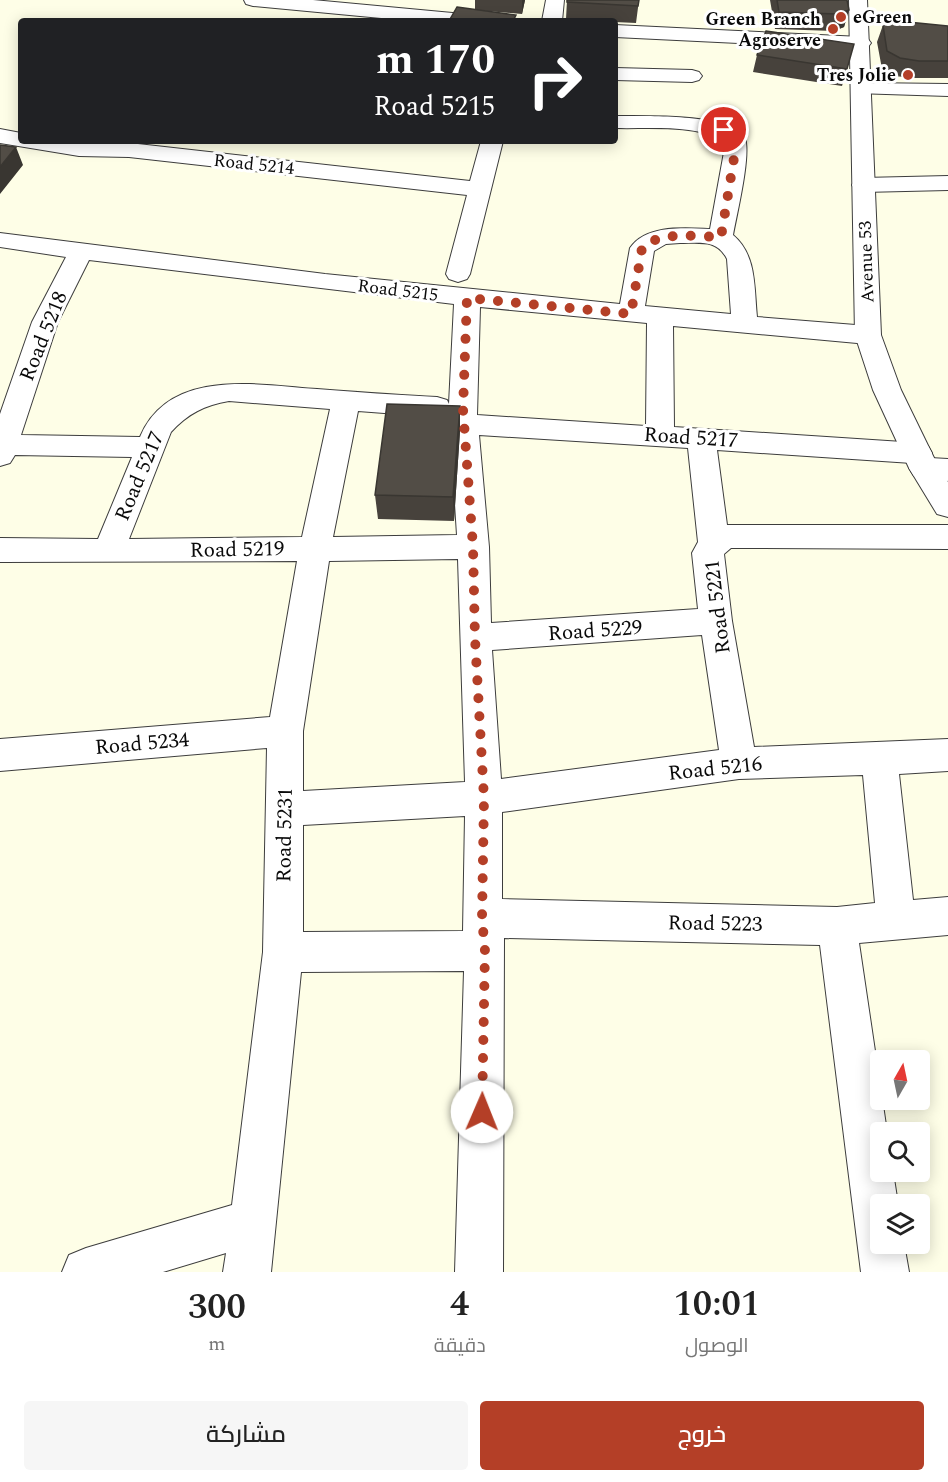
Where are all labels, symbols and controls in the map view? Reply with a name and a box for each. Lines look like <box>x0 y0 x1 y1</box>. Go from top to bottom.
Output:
place label: eGreen <box>853 4 912 31</box>
place label: Green Branch Agroserve <box>705 6 821 54</box>
marker: eGreen <box>834 10 848 24</box>
marker: Green Branch Agroserve <box>826 22 840 36</box>
text: 170 m <box>376 29 495 92</box>
icon: right <box>516 42 594 120</box>
place label: Tres Jolie <box>817 62 896 89</box>
marker: Tres Jolie <box>901 68 915 82</box>
text: Road 5215 <box>373 86 495 128</box>
pin <box>698 104 749 155</box>
icon: arrive <box>707 113 740 146</box>
street label: Road 5214 <box>212 147 296 182</box>
street label: Avenue 53 <box>852 221 881 303</box>
street label: Road 5215 <box>356 272 440 309</box>
street label: Road 5218 <box>11 287 76 386</box>
street label: Road 5217 <box>643 419 739 457</box>
street label: Road 5217 <box>107 427 173 526</box>
street label: Road 5219 <box>189 533 285 567</box>
street label: Road 5221 <box>696 558 740 656</box>
street label: Road 5229 <box>547 612 643 650</box>
street label: Road 5234 <box>94 724 191 764</box>
street label: Road 5216 <box>666 748 764 790</box>
street label: Road 5231 <box>268 787 302 883</box>
street label: Road 5223 <box>667 907 763 941</box>
north arrow <box>870 1050 930 1110</box>
map controls <box>870 1050 930 1254</box>
position arrow <box>450 1080 514 1144</box>
button: search <box>870 1122 930 1182</box>
button: layers <box>870 1194 930 1254</box>
text: 4 <box>450 1277 469 1332</box>
text: 10:01 <box>674 1277 760 1332</box>
text: 300 <box>188 1280 246 1335</box>
text: m <box>208 1329 225 1359</box>
text: دقيقة <box>434 1331 486 1361</box>
text: الوصول <box>685 1331 749 1361</box>
button: مشاركة <box>24 1401 468 1470</box>
button: خروج <box>480 1401 924 1470</box>

